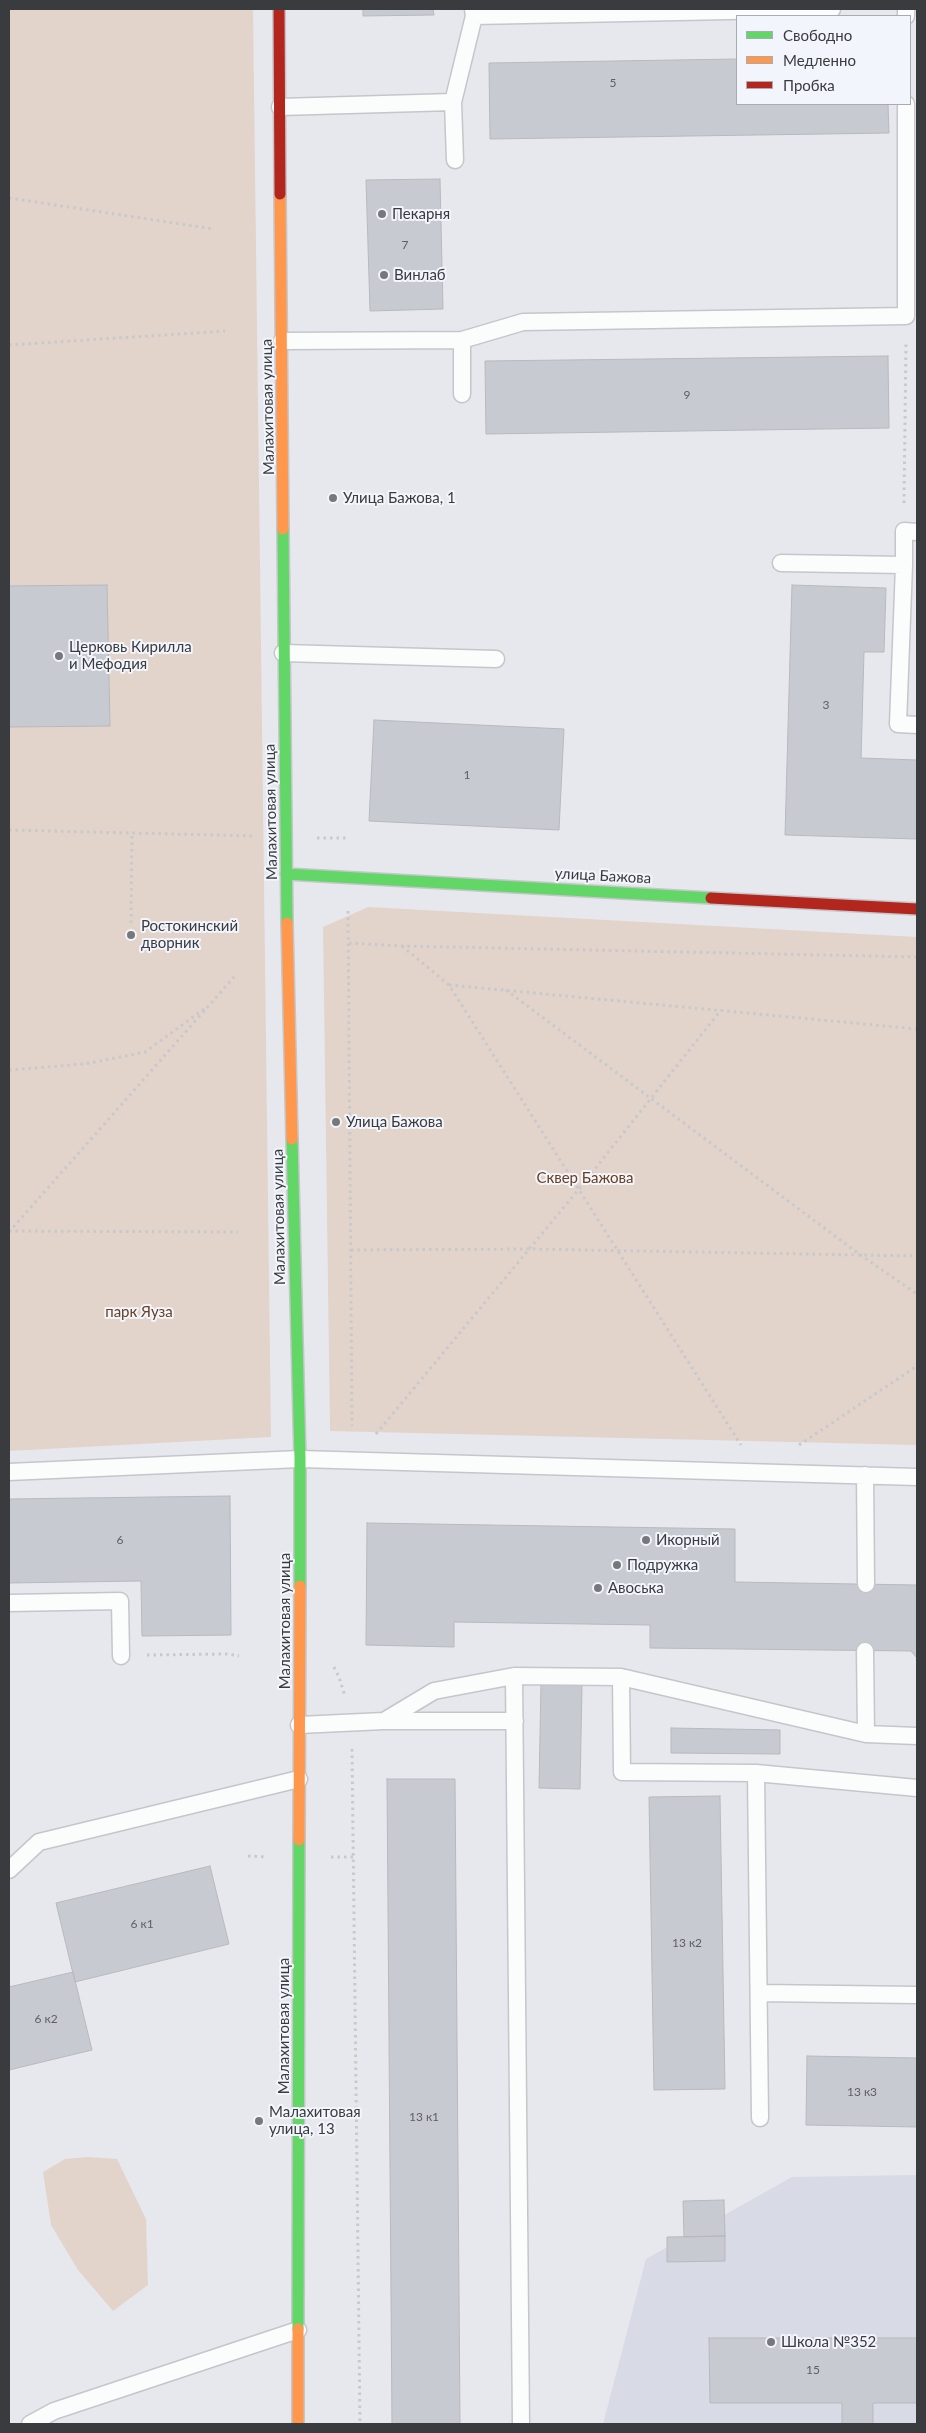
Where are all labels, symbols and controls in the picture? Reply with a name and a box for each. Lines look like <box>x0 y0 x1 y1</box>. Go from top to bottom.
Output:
legend <box>736 15 911 105</box>
text: Свободно <box>783 26 852 44</box>
text: Медленно <box>783 51 856 69</box>
house number: 5 <box>610 76 616 90</box>
text: Пробка <box>783 76 835 94</box>
place label: Пекарня <box>392 205 450 223</box>
marker: Пекарня <box>376 208 388 220</box>
house number: 7 <box>402 238 408 252</box>
place label: Винлаб <box>394 266 446 284</box>
marker: Винлаб <box>378 269 390 281</box>
street label: Малахитовая улица <box>258 339 278 475</box>
house number: 9 <box>684 388 690 402</box>
place label: Улица Бажова, 1 <box>343 489 456 507</box>
marker: Улица Бажова, 1 <box>327 492 339 504</box>
place label: Церковь Кирилла и Мефодия <box>69 638 192 673</box>
marker: Церковь Кирилла и Мефодия <box>53 650 65 662</box>
house number: 3 <box>823 698 829 712</box>
street label: Малахитовая улица <box>261 744 281 880</box>
house number: 1 <box>464 768 470 782</box>
street label: улица Бажова <box>554 864 652 888</box>
place label: Ростокинский дворник <box>141 917 238 952</box>
marker: Ростокинский дворник <box>125 929 137 941</box>
place label: Улица Бажова <box>346 1113 443 1131</box>
marker: Улица Бажова <box>330 1116 342 1128</box>
street label: Малахитовая улица <box>269 1149 289 1285</box>
park label: Сквер Бажова <box>537 1169 633 1187</box>
park label: парк Яуза <box>105 1303 173 1321</box>
place label: Икорный <box>656 1531 720 1549</box>
house number: 6 <box>117 1533 123 1547</box>
marker: Икорный <box>640 1534 652 1546</box>
street label: Малахитовая улица <box>276 1553 294 1689</box>
place label: Подружка <box>627 1556 698 1574</box>
marker: Подружка <box>611 1559 623 1571</box>
place label: Авоська <box>608 1579 664 1597</box>
marker: Авоська <box>592 1582 604 1594</box>
house number: 6 к1 <box>130 1917 154 1931</box>
house number: 13 к2 <box>672 1936 702 1950</box>
street label: Малахитовая улица <box>275 1958 293 2094</box>
house number: 6 к2 <box>34 2012 58 2026</box>
house number: 13 к3 <box>847 2085 877 2099</box>
place label: Малахитовая улица, 13 <box>269 2103 361 2138</box>
house number: 13 к1 <box>409 2110 439 2124</box>
marker: Малахитовая улица, 13 <box>253 2115 265 2127</box>
place label: Школа №352 <box>781 2333 876 2351</box>
marker: Школа №352 <box>765 2336 777 2348</box>
house number: 15 <box>806 2363 820 2377</box>

